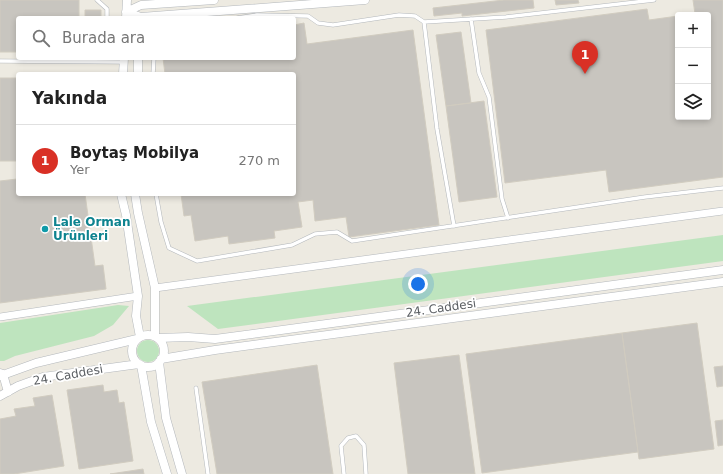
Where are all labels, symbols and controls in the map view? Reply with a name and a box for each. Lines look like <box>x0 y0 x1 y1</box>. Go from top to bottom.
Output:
map controls <box>675 12 711 120</box>
button: + <box>675 12 711 48</box>
search box <box>16 16 296 60</box>
icon: search <box>30 27 52 49</box>
text: Burada ara <box>62 29 145 47</box>
pin: 1 <box>572 41 598 74</box>
button: − <box>675 48 711 84</box>
button: layers <box>675 84 711 120</box>
text: Yakında <box>32 88 107 108</box>
text: Boytaş Mobilya <box>70 144 199 162</box>
text: 1 <box>40 153 50 168</box>
text: 270 m <box>238 153 280 168</box>
text: Yer <box>70 162 90 177</box>
place label: Lale Orman Ürünleri <box>53 215 130 243</box>
marker: Lale Orman Ürünleri <box>40 224 50 234</box>
your location <box>408 274 428 294</box>
street label: 24. Caddesi <box>405 296 477 320</box>
street label: 24. Caddesi <box>32 362 104 388</box>

